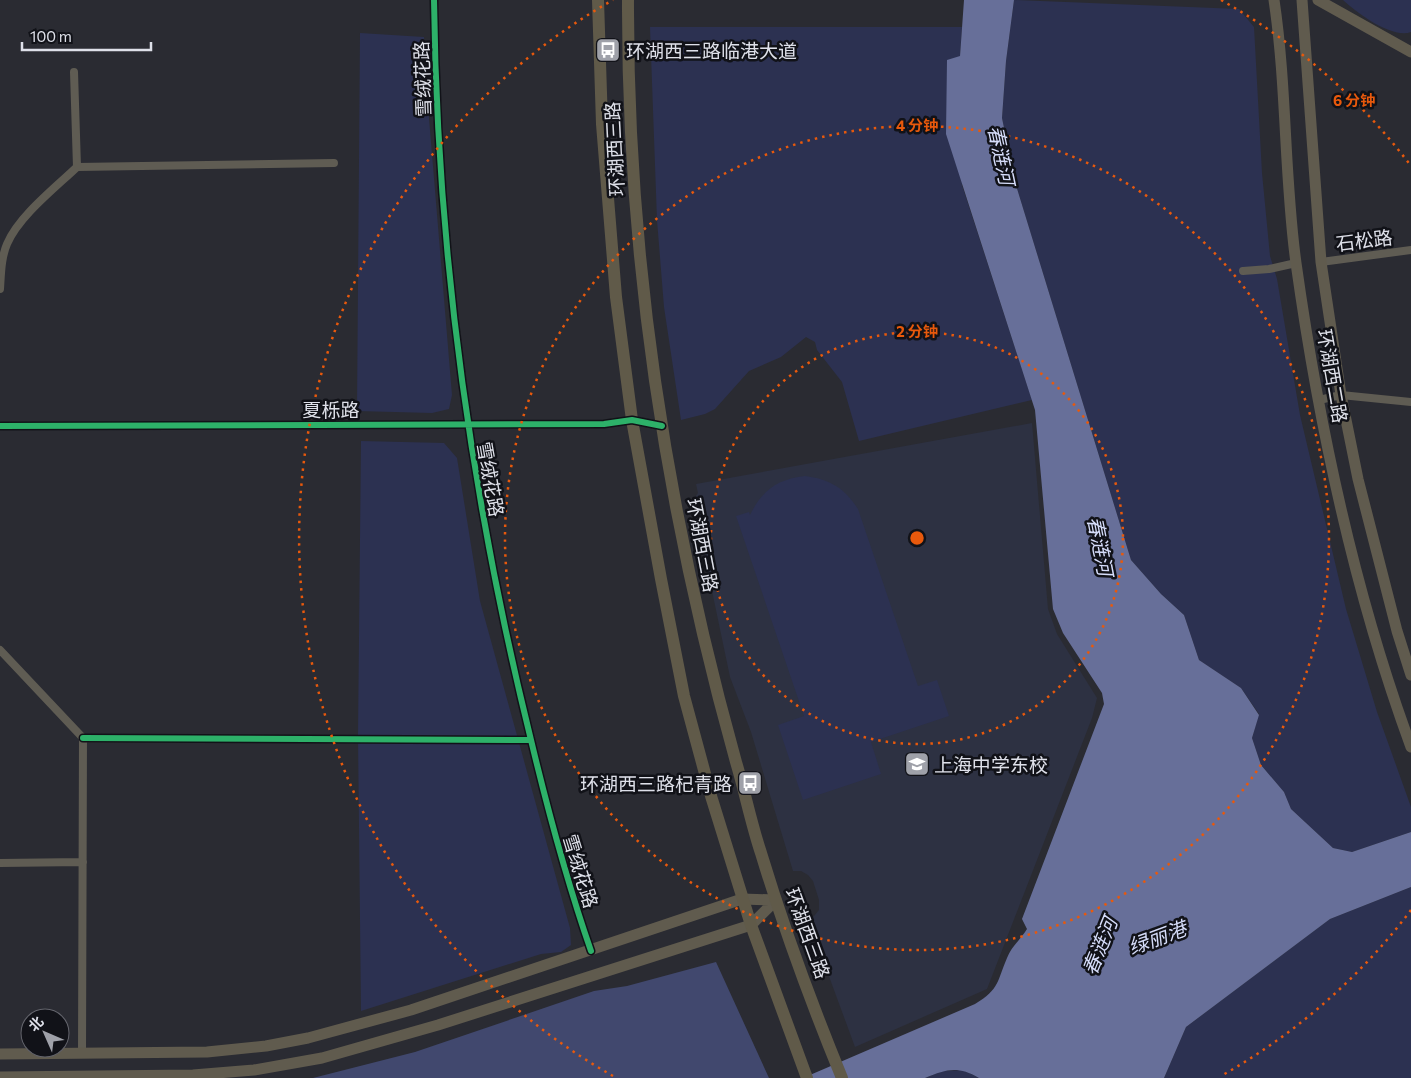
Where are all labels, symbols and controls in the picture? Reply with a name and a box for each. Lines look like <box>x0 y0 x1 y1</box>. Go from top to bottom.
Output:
scale bar <box>22 20 151 52</box>
text: 100 m <box>30 27 72 45</box>
bus stop icon: 环湖西三路临港大道 <box>595 37 621 63</box>
place label: 环湖西三路临港大道 <box>626 39 797 62</box>
street label: 雪绒花路 <box>409 41 435 117</box>
text: 6 分钟 <box>1333 91 1375 109</box>
street label: 环湖西三路 <box>600 101 628 197</box>
text: 4 分钟 <box>896 116 938 134</box>
water label: 春涟河 <box>984 123 1021 191</box>
street label: 石松路 <box>1334 225 1394 255</box>
text: 2 分钟 <box>896 322 938 340</box>
street label: 环湖西二路 <box>1313 327 1353 425</box>
street label: 夏栎路 <box>302 398 360 421</box>
street label: 雪绒花路 <box>473 440 509 518</box>
street label: 环湖西三路 <box>683 496 723 594</box>
water label: 春涟河 <box>1083 514 1119 582</box>
centre of rings <box>908 529 926 547</box>
school or university icon: 上海中学东校 <box>904 751 930 777</box>
place label: 上海中学东校 <box>934 753 1048 776</box>
bus stop icon: 环湖西三路杞青路 <box>737 770 763 796</box>
place label: 环湖西三路杞青路 <box>580 772 732 795</box>
street label: 雪绒花路 <box>559 831 603 911</box>
street label: 环湖西三路 <box>781 884 835 982</box>
water label: 春涟河 <box>1077 910 1123 978</box>
water label: 绿丽港 <box>1125 914 1192 959</box>
north arrow <box>20 1008 70 1058</box>
text: 北 <box>24 1012 46 1034</box>

